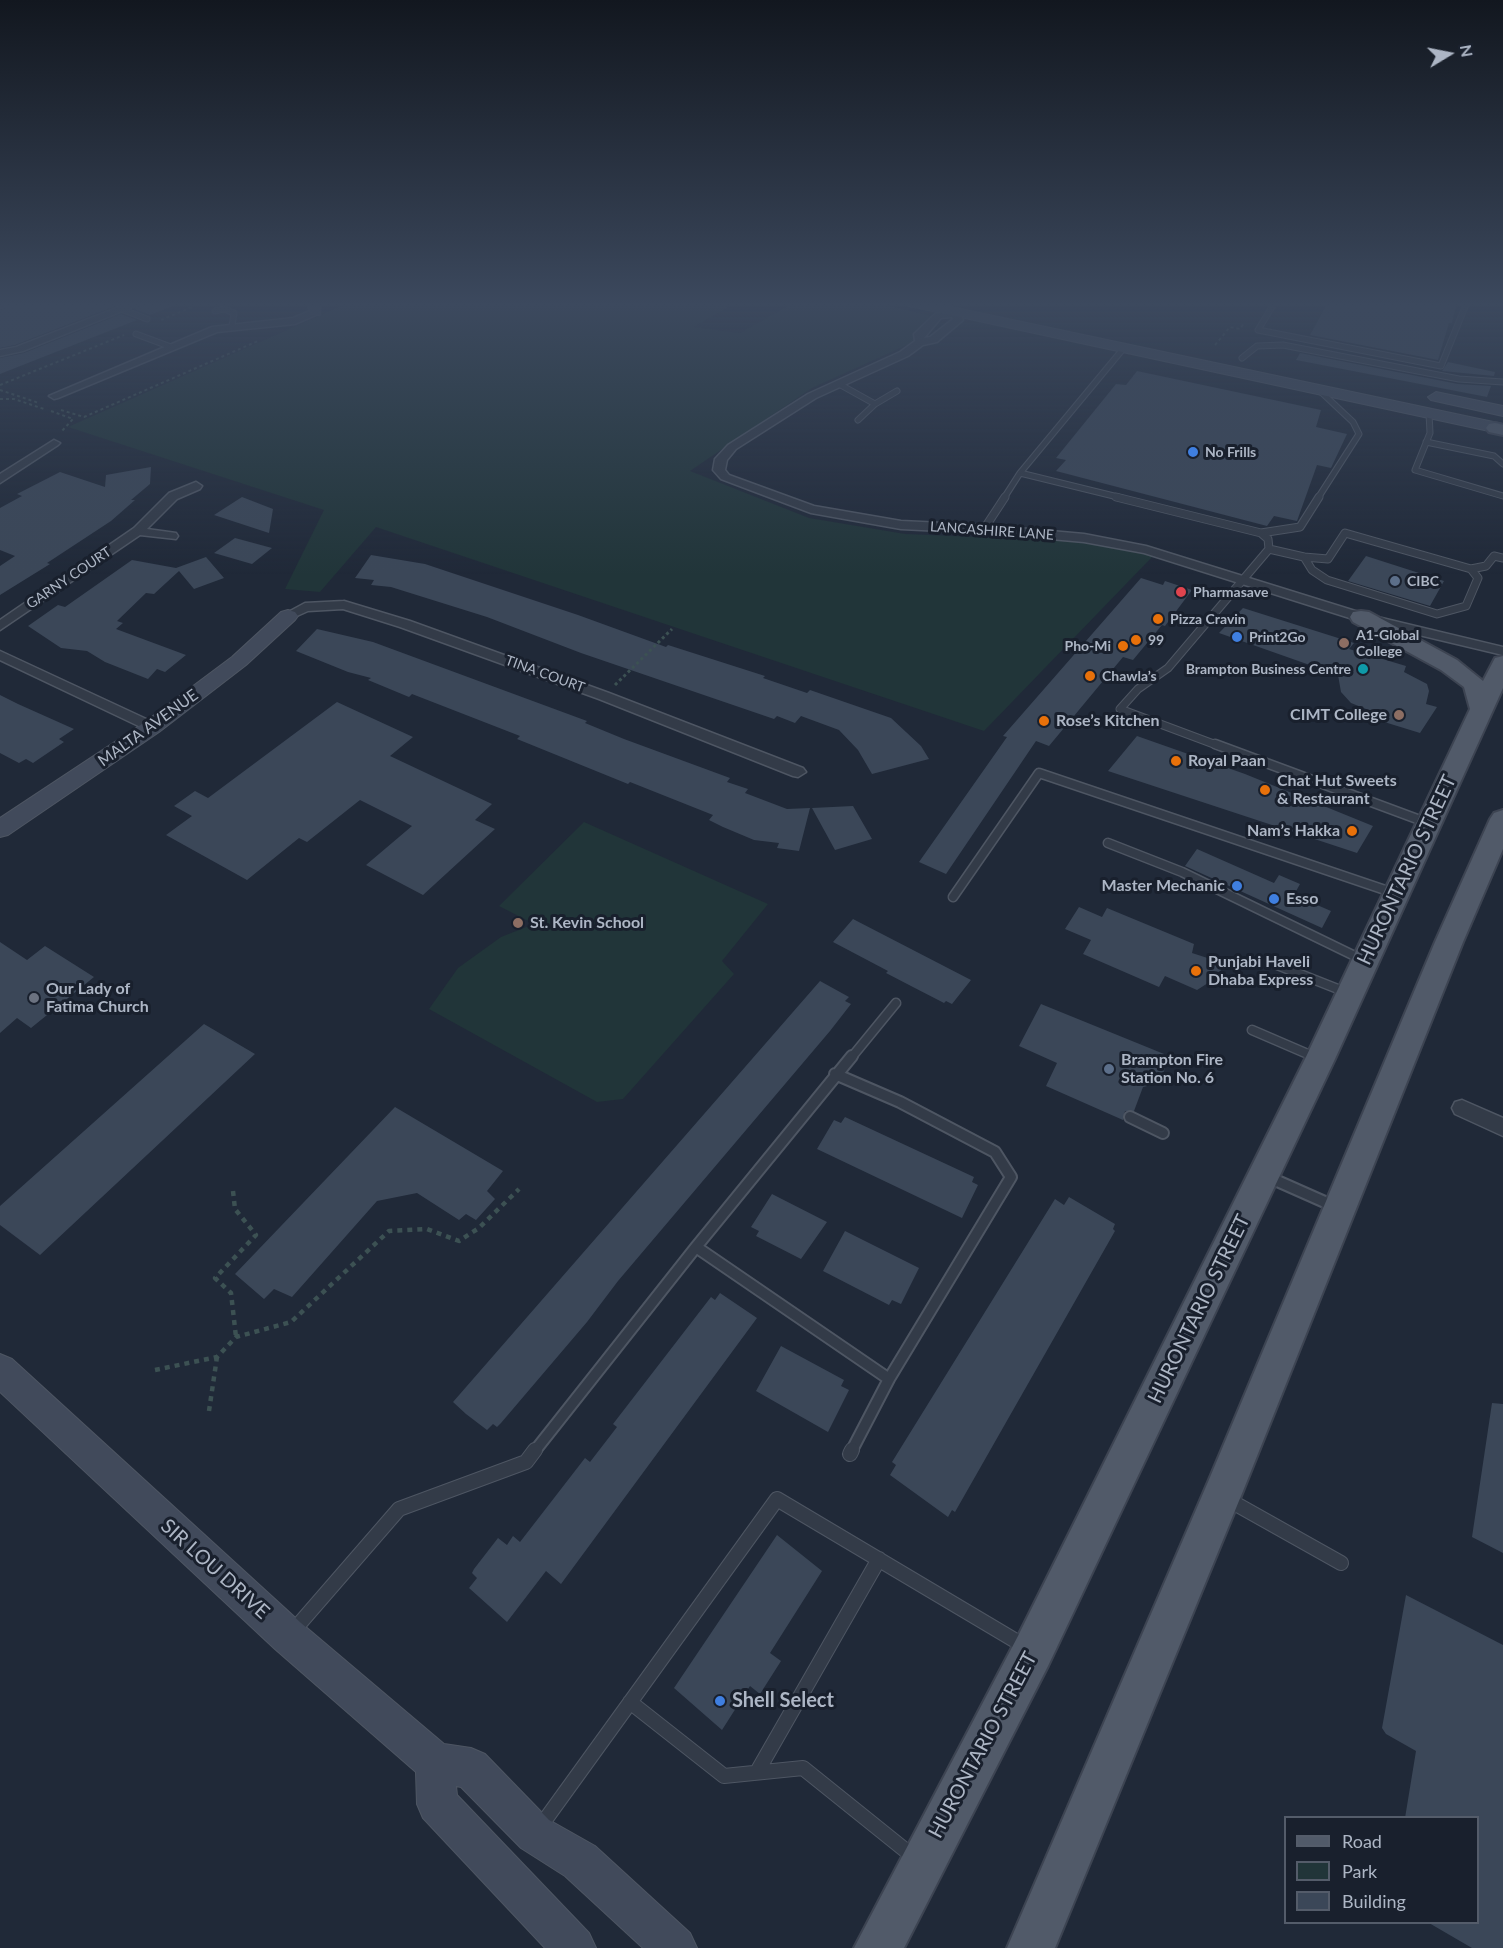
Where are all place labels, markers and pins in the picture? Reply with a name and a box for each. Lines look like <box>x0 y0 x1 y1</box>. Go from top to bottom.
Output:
place label: No Frills <box>1205 444 1256 460</box>
marker: No Frills <box>1186 445 1200 459</box>
place label: CIBC <box>1407 573 1439 589</box>
marker: CIBC <box>1388 574 1402 588</box>
place label: Pharmasave <box>1193 584 1268 600</box>
marker: Pharmasave <box>1174 585 1188 599</box>
place label: Pizza Cravin <box>1170 611 1246 627</box>
marker: Pizza Cravin <box>1151 612 1165 626</box>
place label: A1-Global College <box>1356 627 1419 660</box>
place label: Print2Go <box>1249 629 1306 645</box>
marker: Print2Go <box>1230 630 1244 644</box>
place label: 99 <box>1148 632 1164 648</box>
marker: 99 <box>1129 633 1143 647</box>
marker: A1-Global College <box>1337 636 1351 650</box>
place label: Pho-Mi <box>1065 638 1111 654</box>
marker: Pho-Mi <box>1116 639 1130 653</box>
place label: Brampton Business Centre <box>1186 661 1351 677</box>
marker: Brampton Business Centre <box>1356 662 1370 676</box>
place label: Chawla’s <box>1102 668 1157 684</box>
marker: Chawla’s <box>1083 669 1097 683</box>
place label: CIMT College <box>1290 705 1387 725</box>
marker: CIMT College <box>1392 708 1406 722</box>
place label: Rose’s Kitchen <box>1056 711 1160 731</box>
marker: Rose’s Kitchen <box>1037 714 1051 728</box>
place label: Royal Paan <box>1188 751 1266 771</box>
marker: Royal Paan <box>1169 754 1183 768</box>
place label: Chat Hut Sweets & Restaurant <box>1277 771 1397 809</box>
marker: Chat Hut Sweets & Restaurant <box>1258 783 1272 797</box>
place label: Nam’s Hakka <box>1247 821 1340 841</box>
marker: Nam’s Hakka <box>1345 824 1359 838</box>
place label: Master Mechanic <box>1102 876 1225 896</box>
marker: Master Mechanic <box>1230 879 1244 893</box>
place label: Esso <box>1286 889 1318 909</box>
marker: Esso <box>1267 892 1281 906</box>
place label: St. Kevin School <box>530 913 644 933</box>
marker: St. Kevin School <box>511 916 525 930</box>
place label: Punjabi Haveli Dhaba Express <box>1208 952 1313 990</box>
marker: Punjabi Haveli Dhaba Express <box>1189 964 1203 978</box>
place label: Our Lady of Fatima Church <box>46 979 149 1017</box>
marker: Our Lady of Fatima Church <box>27 991 41 1005</box>
place label: Brampton Fire Station No. 6 <box>1121 1050 1223 1088</box>
marker: Brampton Fire Station No. 6 <box>1102 1062 1116 1076</box>
place label: Shell Select <box>732 1689 834 1713</box>
marker: Shell Select <box>713 1694 727 1708</box>

